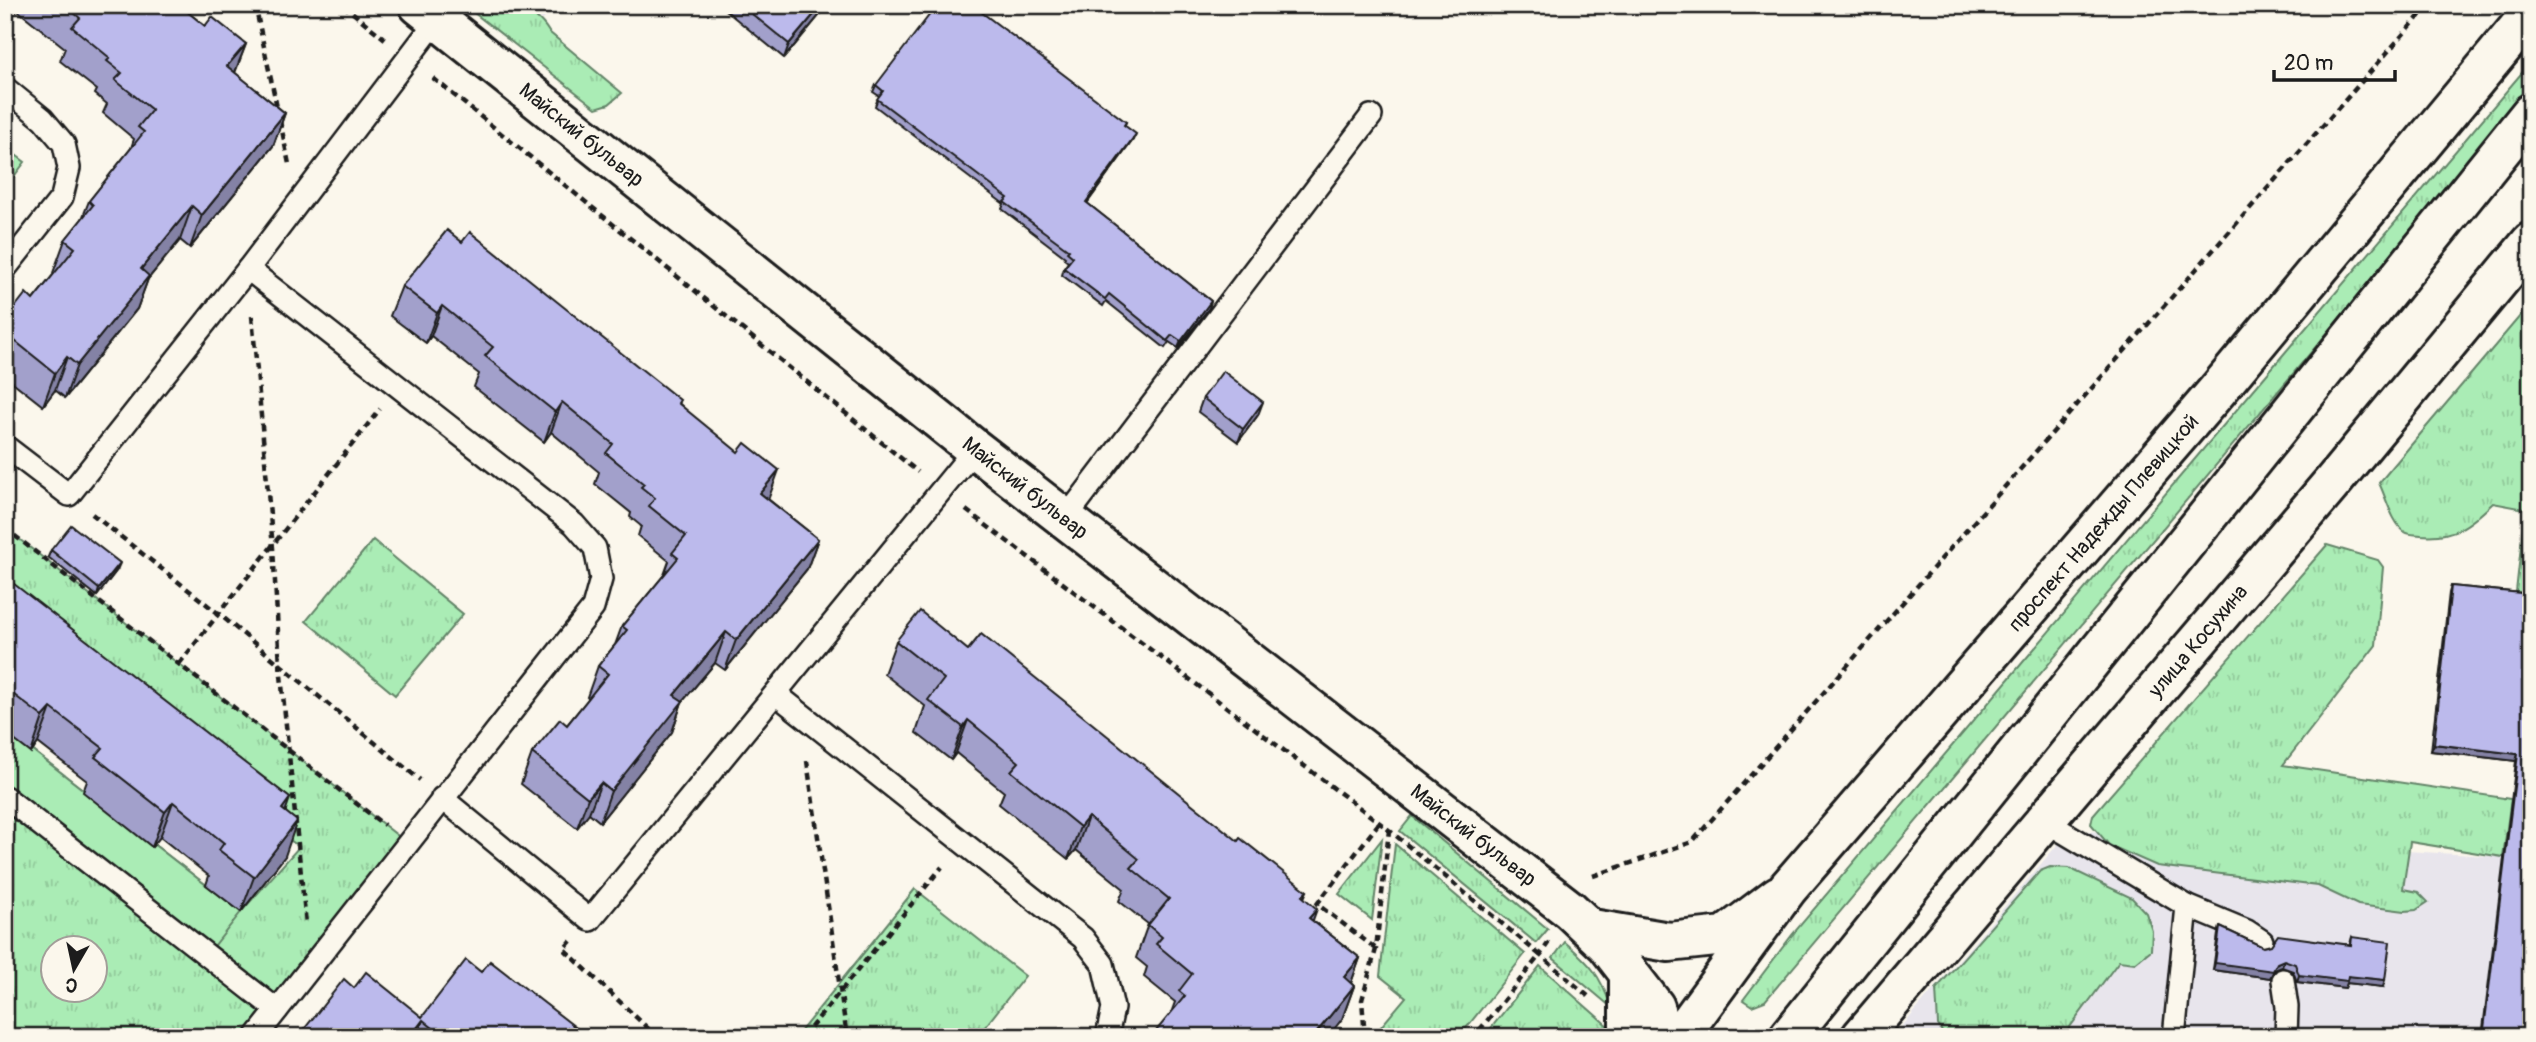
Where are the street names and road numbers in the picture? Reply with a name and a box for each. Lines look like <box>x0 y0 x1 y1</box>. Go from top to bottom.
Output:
street label: Майский бульвар <box>513 77 649 193</box>
street label: проспект Надежды Плевицкой <box>2002 409 2205 638</box>
street label: Майский бульвар <box>956 431 1093 546</box>
street label: улица Косухина <box>2142 579 2254 704</box>
street label: Майский бульвар <box>1405 778 1542 893</box>

